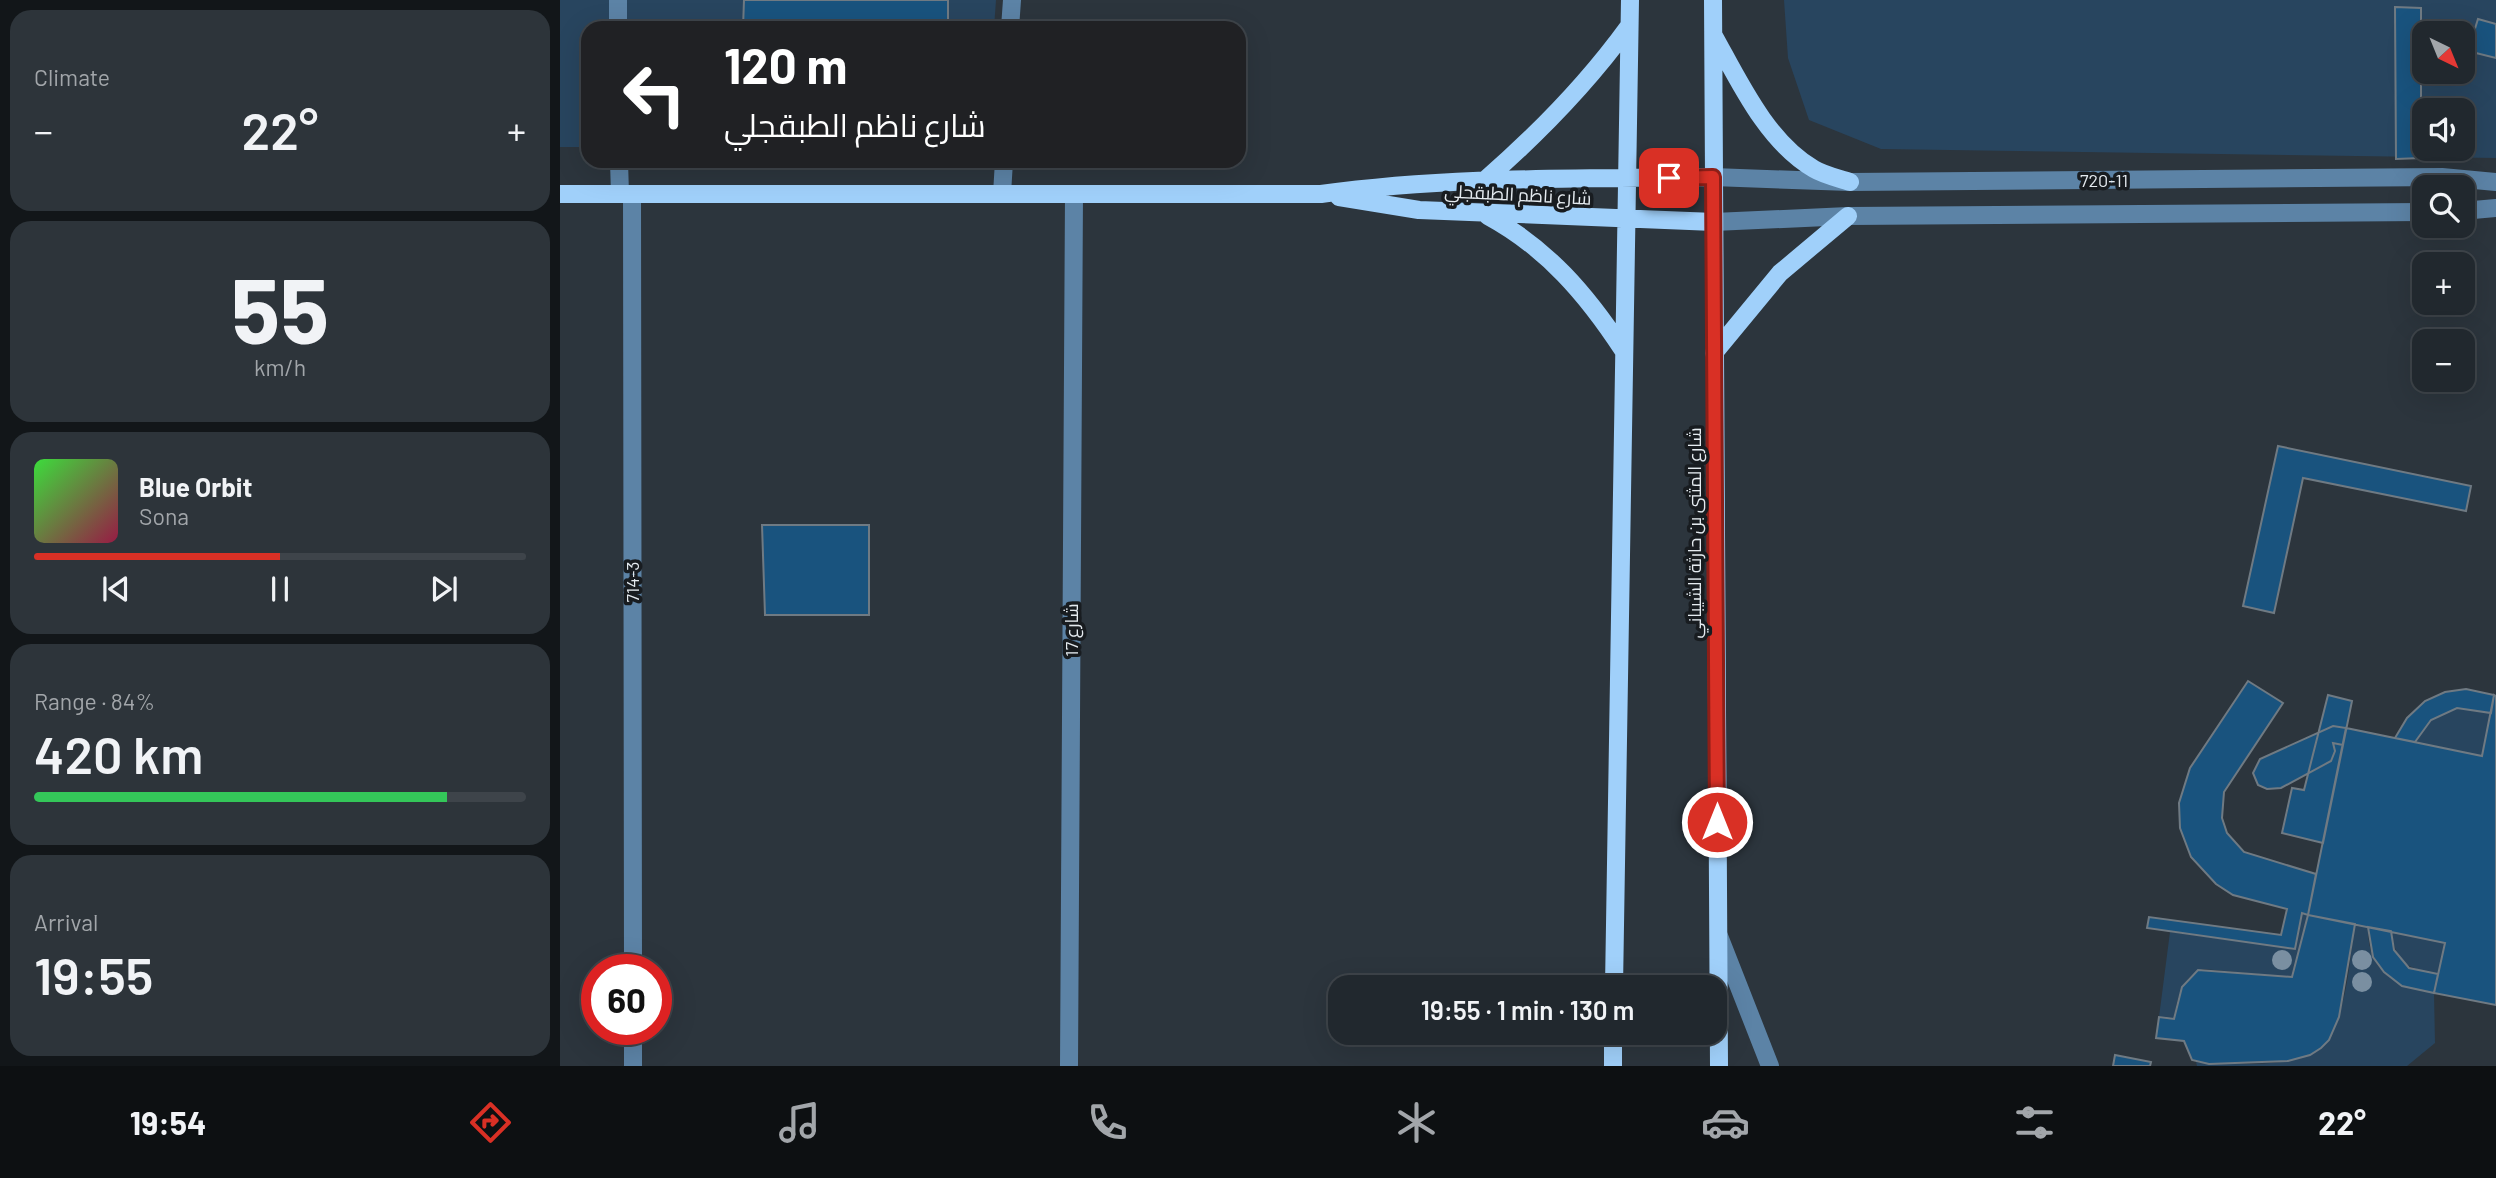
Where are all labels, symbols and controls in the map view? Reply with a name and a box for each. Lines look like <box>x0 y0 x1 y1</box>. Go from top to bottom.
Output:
north arrow <box>2412 21 2474 84</box>
map controls <box>2412 21 2475 392</box>
text: 120 m <box>724 35 847 94</box>
icon: left <box>609 49 700 140</box>
text: Climate <box>34 63 110 91</box>
text: 22° <box>242 98 318 160</box>
button: sound <box>2412 98 2475 161</box>
text: شارع ناظم الطبقجلي <box>724 105 986 143</box>
text: − <box>34 107 53 153</box>
text: + <box>507 107 526 153</box>
pin <box>1639 148 1699 208</box>
icon: arrive <box>1650 159 1688 197</box>
street label: 720-11 <box>2080 169 2128 191</box>
button: search <box>2412 175 2475 238</box>
street label: شارع ناظم الطبقجلي <box>1444 179 1592 213</box>
button: + <box>2412 252 2475 315</box>
text: 55 <box>231 253 329 362</box>
button: − <box>2412 329 2475 392</box>
text: km/h <box>254 353 306 381</box>
street label: شارع المثنى بن حارثة الشيباني <box>1683 427 1709 639</box>
text: Blue Orbit <box>139 471 252 502</box>
text: Sona <box>139 502 189 530</box>
street label: 714-3 <box>621 561 643 603</box>
icon: previous <box>97 570 135 608</box>
icon: pause <box>261 570 299 608</box>
icon: next <box>425 570 463 608</box>
street label: شارع 17 <box>1060 603 1084 657</box>
text: Range · 84% <box>34 687 155 715</box>
text: 420 km <box>34 722 203 784</box>
position arrow <box>1680 785 1754 859</box>
text: Arrival <box>34 908 98 936</box>
text: 19:55 <box>34 943 153 1005</box>
speed limit sign: 60 <box>581 954 672 1045</box>
text: 19:55 · 1 min · 130 m <box>1421 994 1634 1025</box>
icon: directions <box>466 1098 515 1147</box>
icon: music <box>775 1098 824 1147</box>
icon: phone <box>1083 1098 1132 1147</box>
icon: climate <box>1392 1098 1441 1147</box>
icon: car <box>1701 1098 1750 1147</box>
icon: filters <box>2010 1098 2059 1147</box>
text: 19:54 <box>130 1103 206 1141</box>
text: 22° <box>2318 1103 2366 1141</box>

